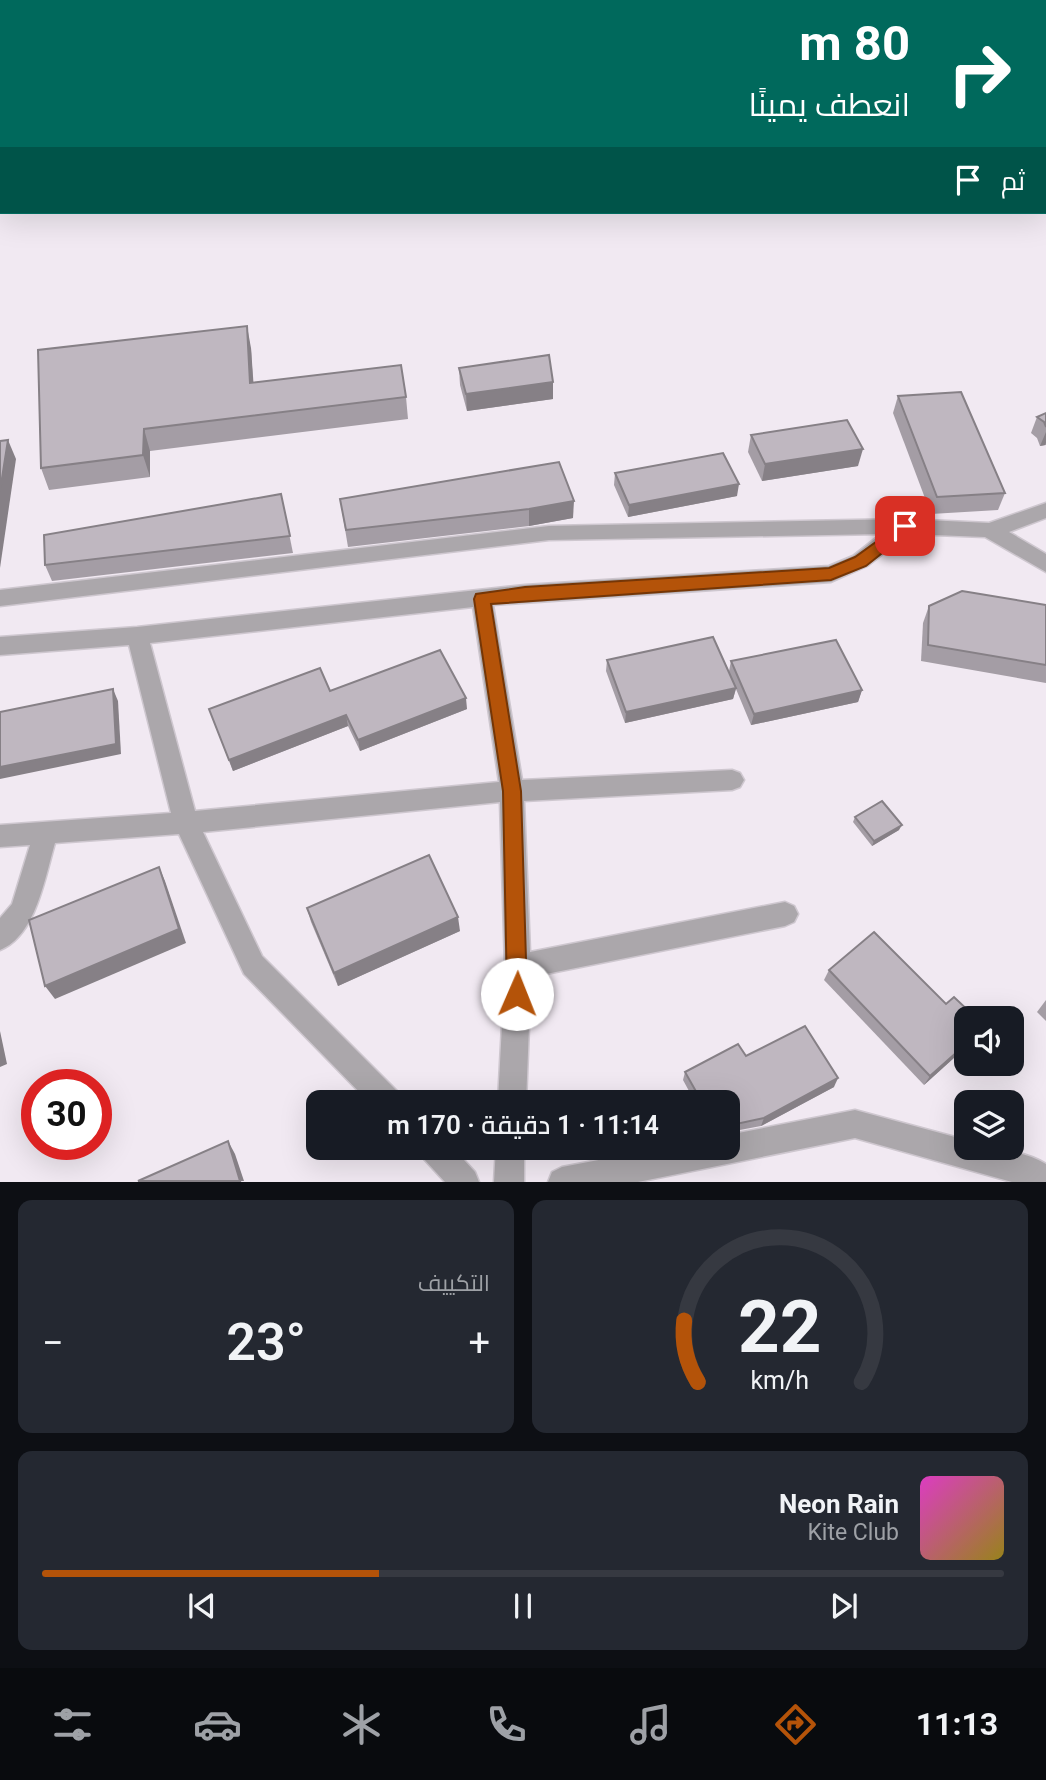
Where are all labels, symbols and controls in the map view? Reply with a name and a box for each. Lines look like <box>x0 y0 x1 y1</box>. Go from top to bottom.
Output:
text: 80 m <box>799 15 910 72</box>
icon: right <box>934 28 1025 119</box>
text: انعطف يمينًا <box>748 86 910 124</box>
icon: arrive <box>949 161 987 199</box>
text: ثم <box>1001 166 1025 196</box>
pin <box>875 496 935 556</box>
icon: arrive <box>886 507 924 545</box>
position arrow <box>480 957 554 1031</box>
map controls <box>954 1006 1024 1160</box>
button: sound <box>954 1006 1024 1076</box>
speed limit sign: 30 <box>21 1069 112 1160</box>
button: layers <box>954 1090 1024 1160</box>
text: 11:14 · 1 دقيقة · 170 m <box>387 1110 659 1140</box>
text: التكييف <box>418 1270 490 1297</box>
text: 22 <box>738 1285 822 1371</box>
text: 23° <box>226 1312 306 1373</box>
text: − <box>42 1321 64 1365</box>
text: + <box>468 1321 490 1365</box>
text: km/h <box>751 1366 809 1395</box>
text: Neon Rain <box>779 1489 899 1519</box>
text: Kite Club <box>807 1519 899 1546</box>
icon: previous <box>183 1587 221 1625</box>
icon: pause <box>504 1587 542 1625</box>
icon: next <box>825 1587 863 1625</box>
icon: filters <box>48 1700 97 1749</box>
icon: car <box>193 1700 242 1749</box>
icon: climate <box>337 1700 386 1749</box>
icon: phone <box>482 1700 531 1749</box>
icon: music <box>626 1700 675 1749</box>
icon: directions <box>771 1700 820 1749</box>
text: 11:13 <box>916 1705 998 1743</box>

